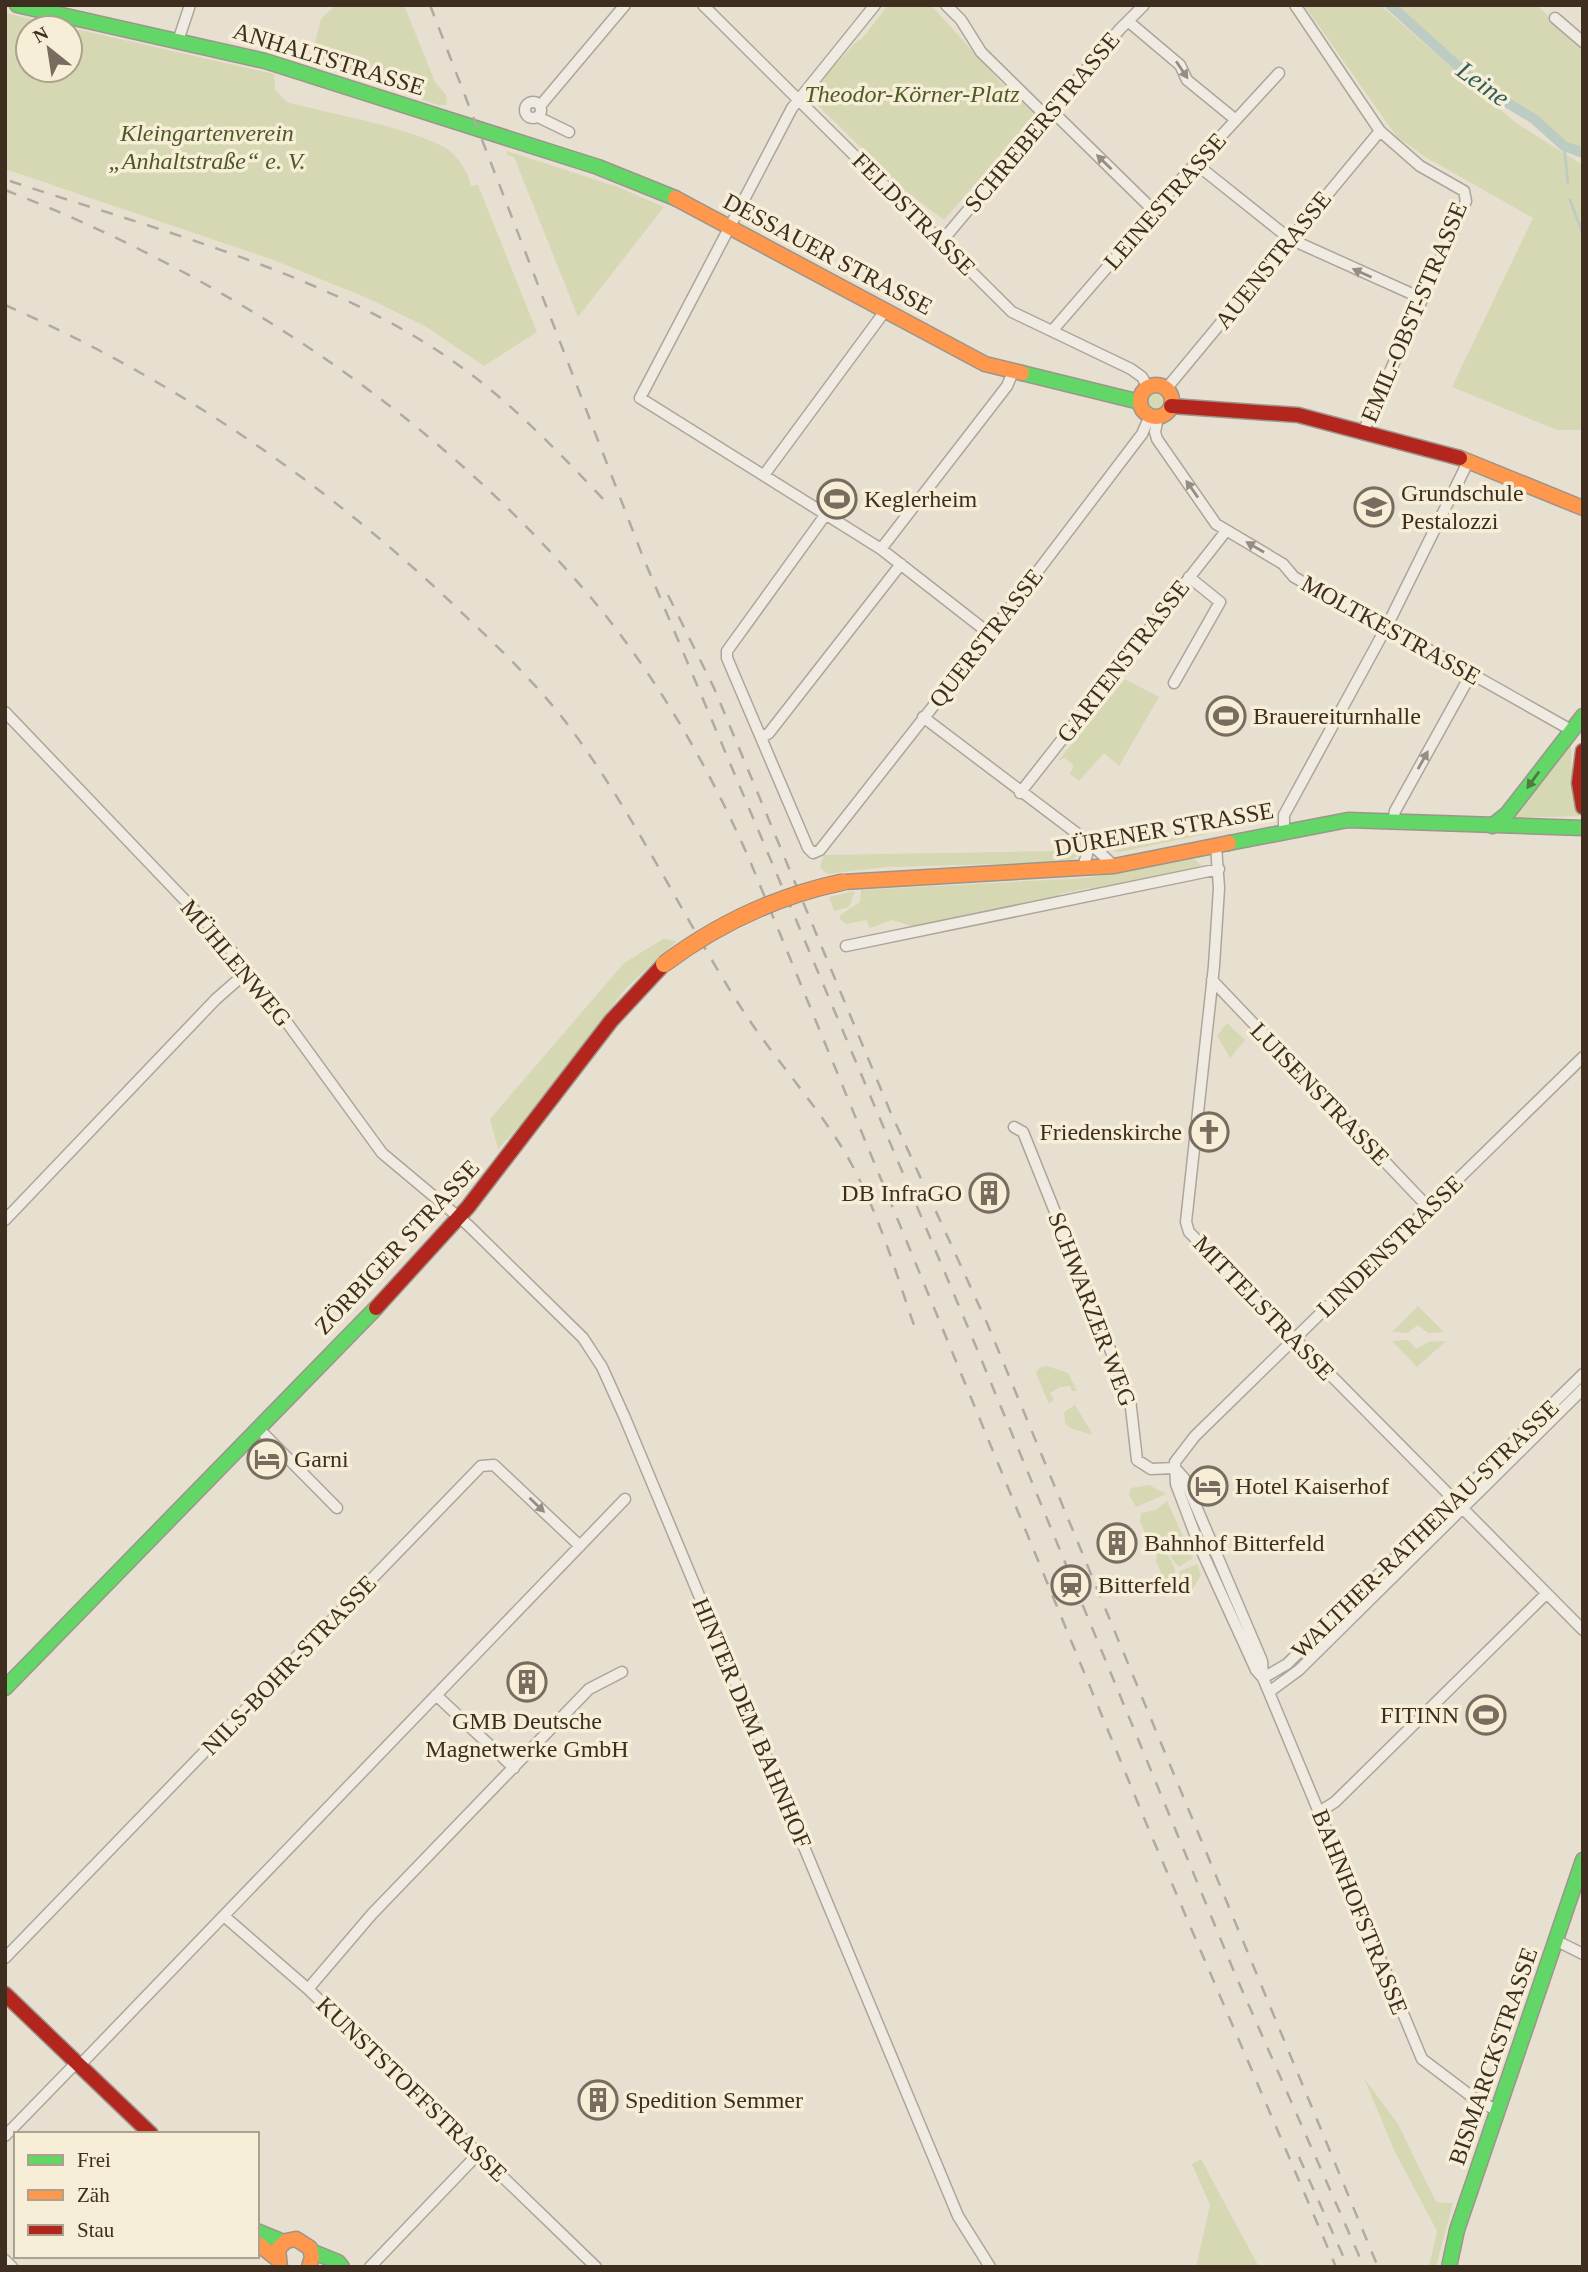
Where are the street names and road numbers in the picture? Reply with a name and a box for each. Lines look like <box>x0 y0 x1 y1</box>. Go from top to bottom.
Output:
street label: ANHALTSTRASSE <box>230 17 428 101</box>
street label: SCHREBERSTRASSE <box>959 27 1125 217</box>
street label: LEINESTRASSE <box>1099 128 1231 274</box>
street label: FELDSTRASSE <box>847 147 981 281</box>
street label: AUENSTRASSE <box>1210 186 1336 334</box>
street label: DESSAUER STRASSE <box>719 188 937 320</box>
street label: EMIL-OBST-STRASSE <box>1356 198 1472 426</box>
street label: QUERSTRASSE <box>924 564 1048 712</box>
street label: MOLTKESTRASSE <box>1297 570 1485 690</box>
street label: GARTENSTRASSE <box>1052 575 1194 747</box>
street label: DÜRENER STRASSE <box>1052 797 1276 861</box>
street label: MÜHLENWEG <box>175 894 297 1032</box>
street label: LUISENSTRASSE <box>1245 1017 1395 1171</box>
street label: ZÖRBIGER STRASSE <box>310 1155 484 1339</box>
street label: LINDENSTRASSE <box>1312 1170 1468 1322</box>
street label: SCHWARZER WEG <box>1043 1208 1141 1410</box>
street label: MITTELSTRASSE <box>1188 1230 1340 1386</box>
street label: WALTHER-RATHENAU-STRASSE <box>1286 1394 1564 1664</box>
street label: NILS-BOHR-STRASSE <box>197 1570 381 1760</box>
street label: HINTER DEM BAHNHOF <box>687 1594 817 1852</box>
street label: BAHNHOFSTRASSE <box>1307 1806 1413 2018</box>
street label: BISMARCKSTRASSE <box>1444 1944 1542 2168</box>
street label: KUNSTSTOFFSTRASSE <box>312 1991 512 2187</box>

